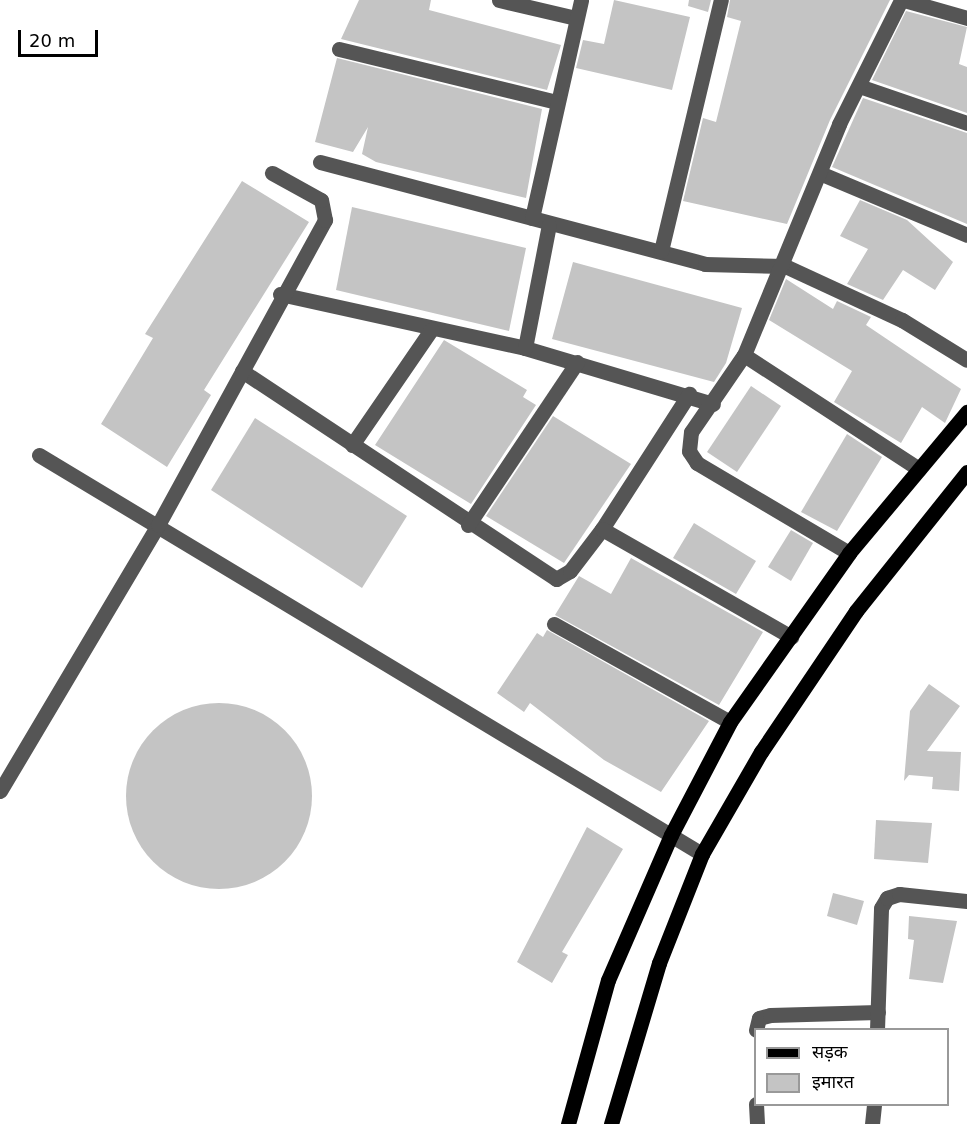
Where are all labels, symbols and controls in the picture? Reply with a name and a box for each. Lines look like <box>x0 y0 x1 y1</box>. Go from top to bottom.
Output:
scale bar <box>21 18 100 56</box>
text: 20 m <box>29 30 75 51</box>
legend <box>754 1028 949 1106</box>
text: सड़क <box>812 1041 848 1062</box>
text: इमारत <box>812 1071 854 1092</box>

